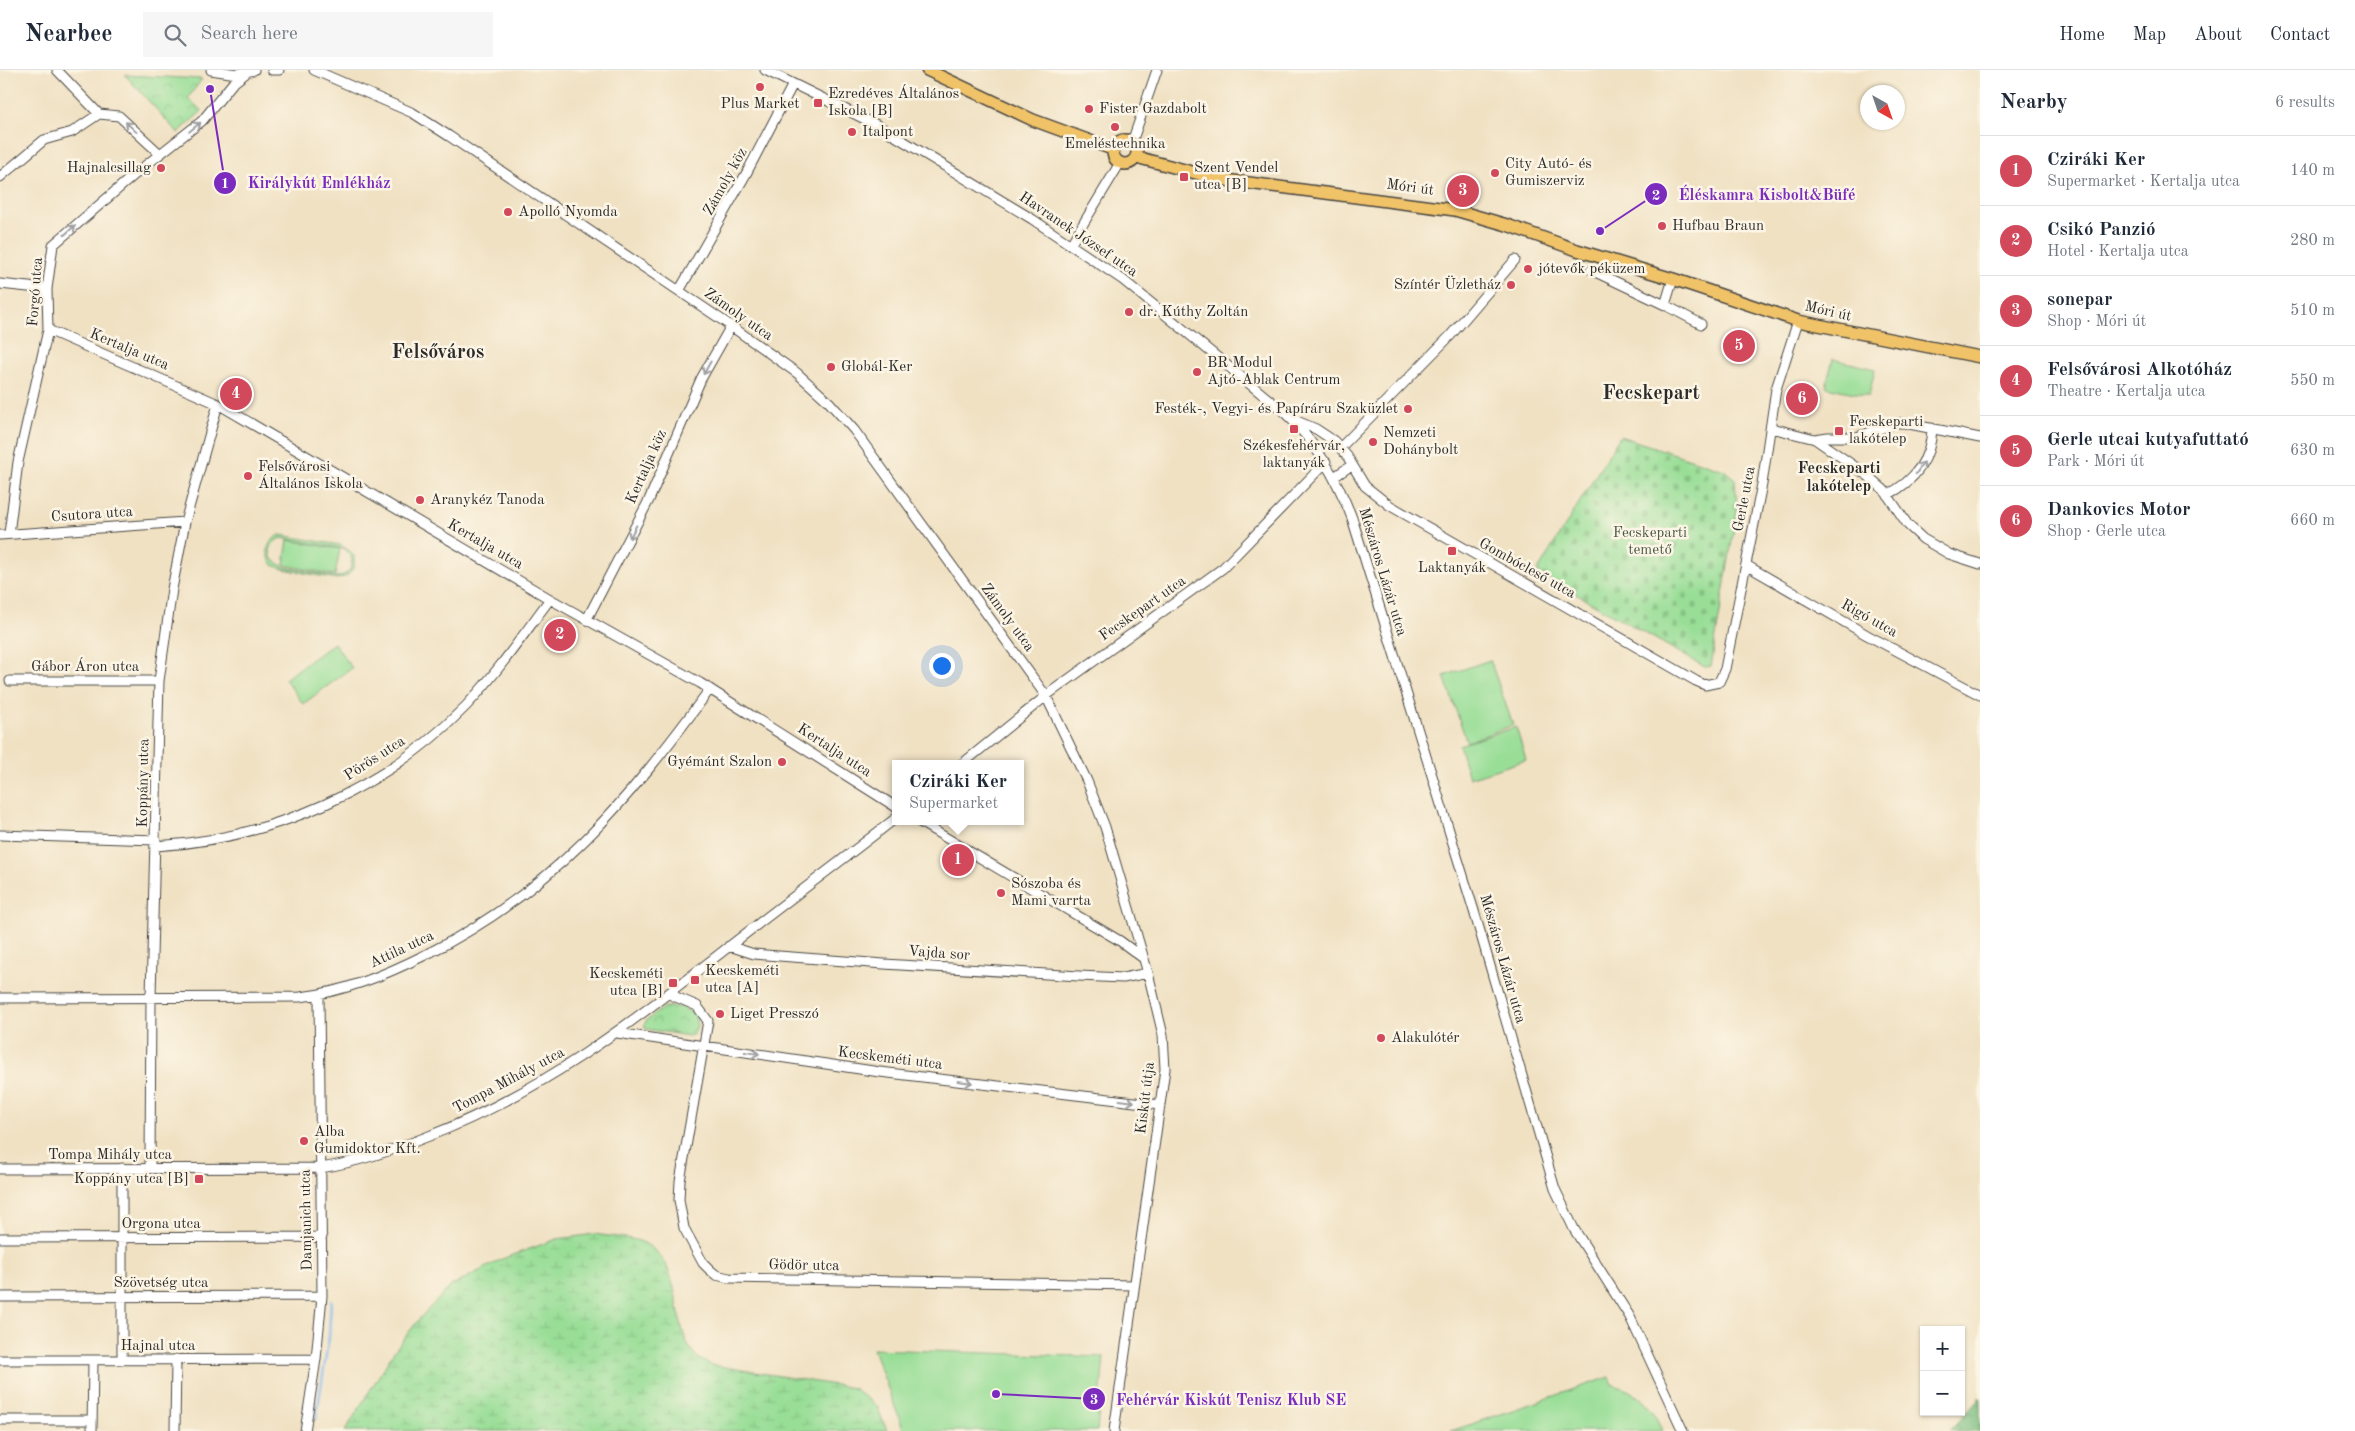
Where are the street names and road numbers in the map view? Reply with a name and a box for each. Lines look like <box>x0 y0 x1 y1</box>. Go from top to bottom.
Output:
street label: Zámoly köz <box>701 146 751 218</box>
street label: Móri út <box>1385 177 1435 199</box>
street label: Havranek József utca <box>1016 190 1140 280</box>
street label: Forgó utca <box>26 256 46 327</box>
street label: Zámoly utca <box>701 286 776 344</box>
street label: Móri út <box>1803 299 1853 325</box>
street label: Kertalja utca <box>87 327 171 374</box>
street label: Kertalja köz <box>624 428 670 506</box>
street label: Gerle utca <box>1731 464 1759 533</box>
street label: Csutora utca <box>50 505 134 525</box>
street label: Mészáros Lázár utca <box>1355 506 1409 639</box>
street label: Kertalja utca <box>445 517 526 573</box>
street label: Gombócleső utca <box>1476 536 1578 602</box>
street label: Fecskepart utca <box>1097 573 1189 644</box>
street label: Zámoly utca <box>977 581 1037 655</box>
street label: Rigó utca <box>1838 597 1900 641</box>
street label: Gábor Áron utca <box>31 657 140 675</box>
street label: Kertalja utca <box>794 722 874 781</box>
street label: Pörös utca <box>342 734 409 784</box>
street label: Koppány utca <box>136 738 152 828</box>
street label: Mészáros Lázár utca <box>1476 893 1528 1026</box>
street label: Attila utca <box>368 928 437 971</box>
street label: Vajda sor <box>907 944 971 964</box>
street label: Tompa Mihály utca <box>451 1045 568 1117</box>
street label: Kecskeméti utca <box>837 1045 944 1073</box>
street label: Kiskút útja <box>1134 1060 1158 1135</box>
street label: Tompa Mihály utca <box>48 1148 173 1163</box>
street label: Damjanich utca <box>299 1169 315 1271</box>
street label: Orgona utca <box>121 1217 201 1232</box>
street label: Gödör utca <box>768 1258 840 1274</box>
street label: Szövetség utca <box>113 1276 209 1291</box>
street label: Hajnal utca <box>120 1339 196 1354</box>

